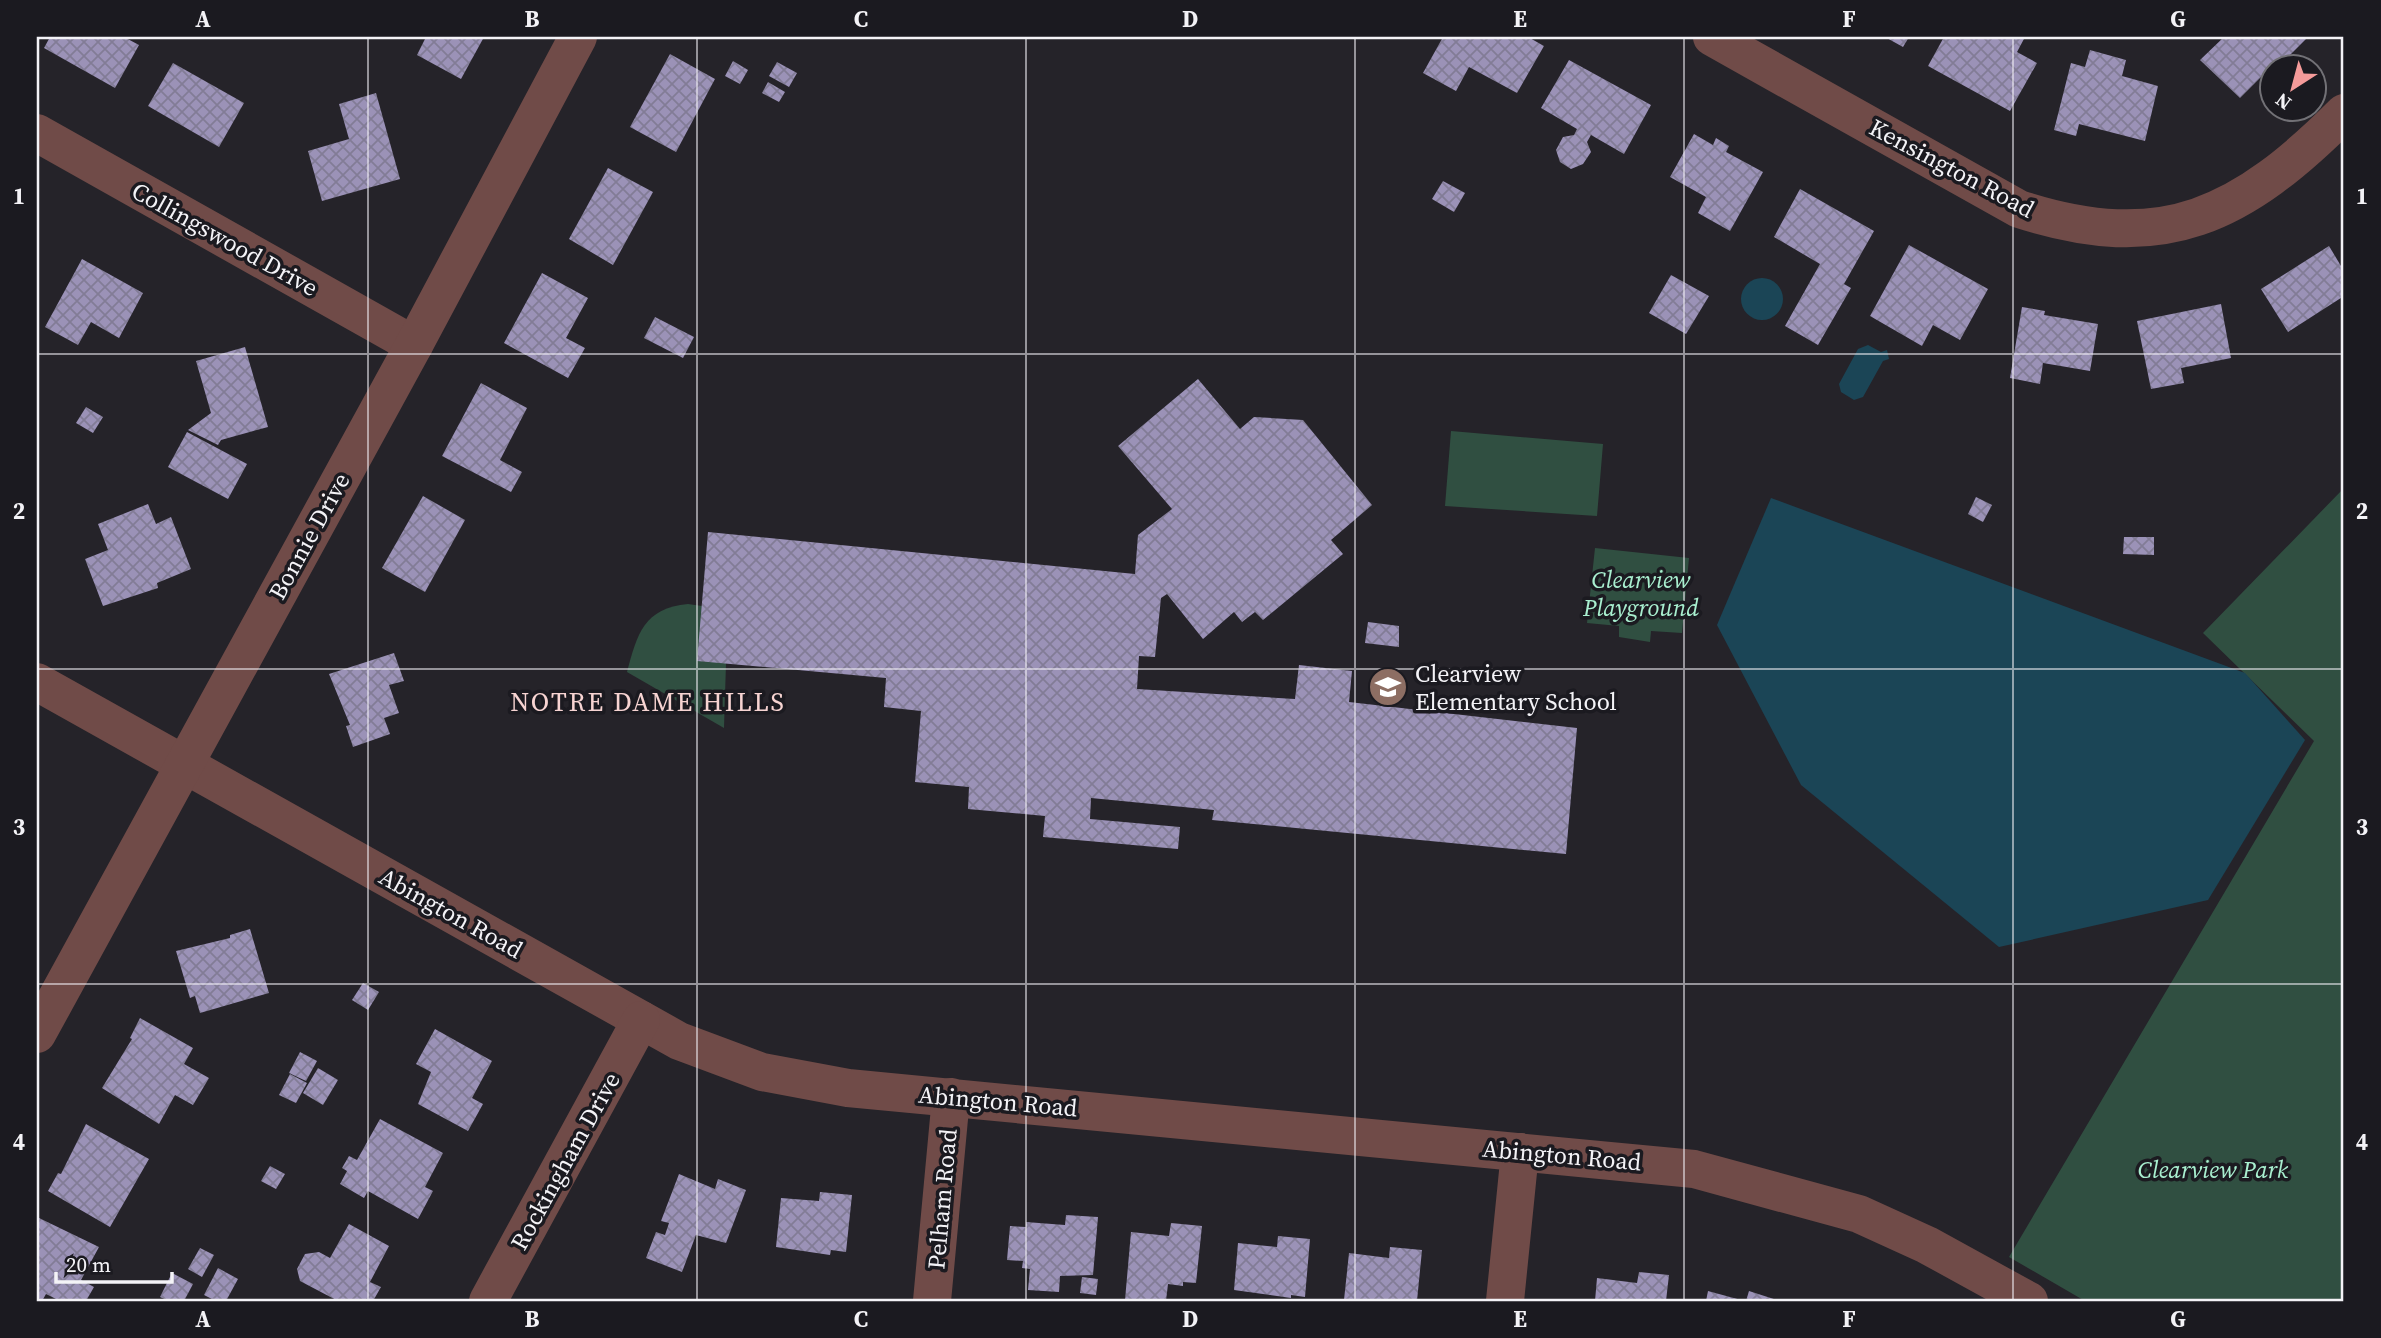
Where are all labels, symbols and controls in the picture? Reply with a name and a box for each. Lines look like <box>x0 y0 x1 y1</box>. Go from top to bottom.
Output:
text: A <box>195 3 211 35</box>
text: B <box>525 3 540 35</box>
text: C <box>854 3 868 35</box>
text: D <box>1182 3 1198 35</box>
text: E <box>1513 3 1527 35</box>
text: F <box>1842 3 1856 35</box>
text: G <box>2170 3 2186 35</box>
north arrow <box>2258 52 2328 122</box>
text: N <box>2270 87 2296 116</box>
street label: Kensington Road <box>1864 111 2041 226</box>
street label: Collingswood Drive <box>126 174 324 304</box>
text: 1 <box>13 180 25 212</box>
text: 1 <box>2356 180 2368 212</box>
street label: Bonnie Drive <box>261 467 357 605</box>
text: 2 <box>13 495 25 527</box>
text: 2 <box>2356 495 2368 527</box>
park label: Clearview Playground <box>1582 563 1699 624</box>
place label: Clearview Elementary School <box>1415 657 1617 718</box>
school or university icon: Clearview Elementary School <box>1367 666 1409 708</box>
district label: NOTRE DAME HILLS <box>510 684 786 720</box>
text: 3 <box>13 811 25 843</box>
text: 3 <box>2356 811 2368 843</box>
street label: Abington Road <box>373 860 529 966</box>
street label: Rockingham Drive <box>502 1066 628 1256</box>
street label: Abington Road <box>917 1078 1079 1124</box>
text: 4 <box>13 1126 25 1158</box>
text: 4 <box>2356 1126 2368 1158</box>
street label: Pelham Road <box>919 1127 965 1271</box>
street label: Abington Road <box>1481 1132 1643 1178</box>
park label: Clearview Park <box>2138 1153 2289 1186</box>
scale bar <box>56 1240 172 1284</box>
text: 20 m <box>66 1250 111 1279</box>
text: A <box>195 1303 211 1335</box>
text: B <box>525 1303 540 1335</box>
text: C <box>854 1303 868 1335</box>
text: D <box>1182 1303 1198 1335</box>
text: E <box>1513 1303 1527 1335</box>
text: F <box>1842 1303 1856 1335</box>
text: G <box>2170 1303 2186 1335</box>

